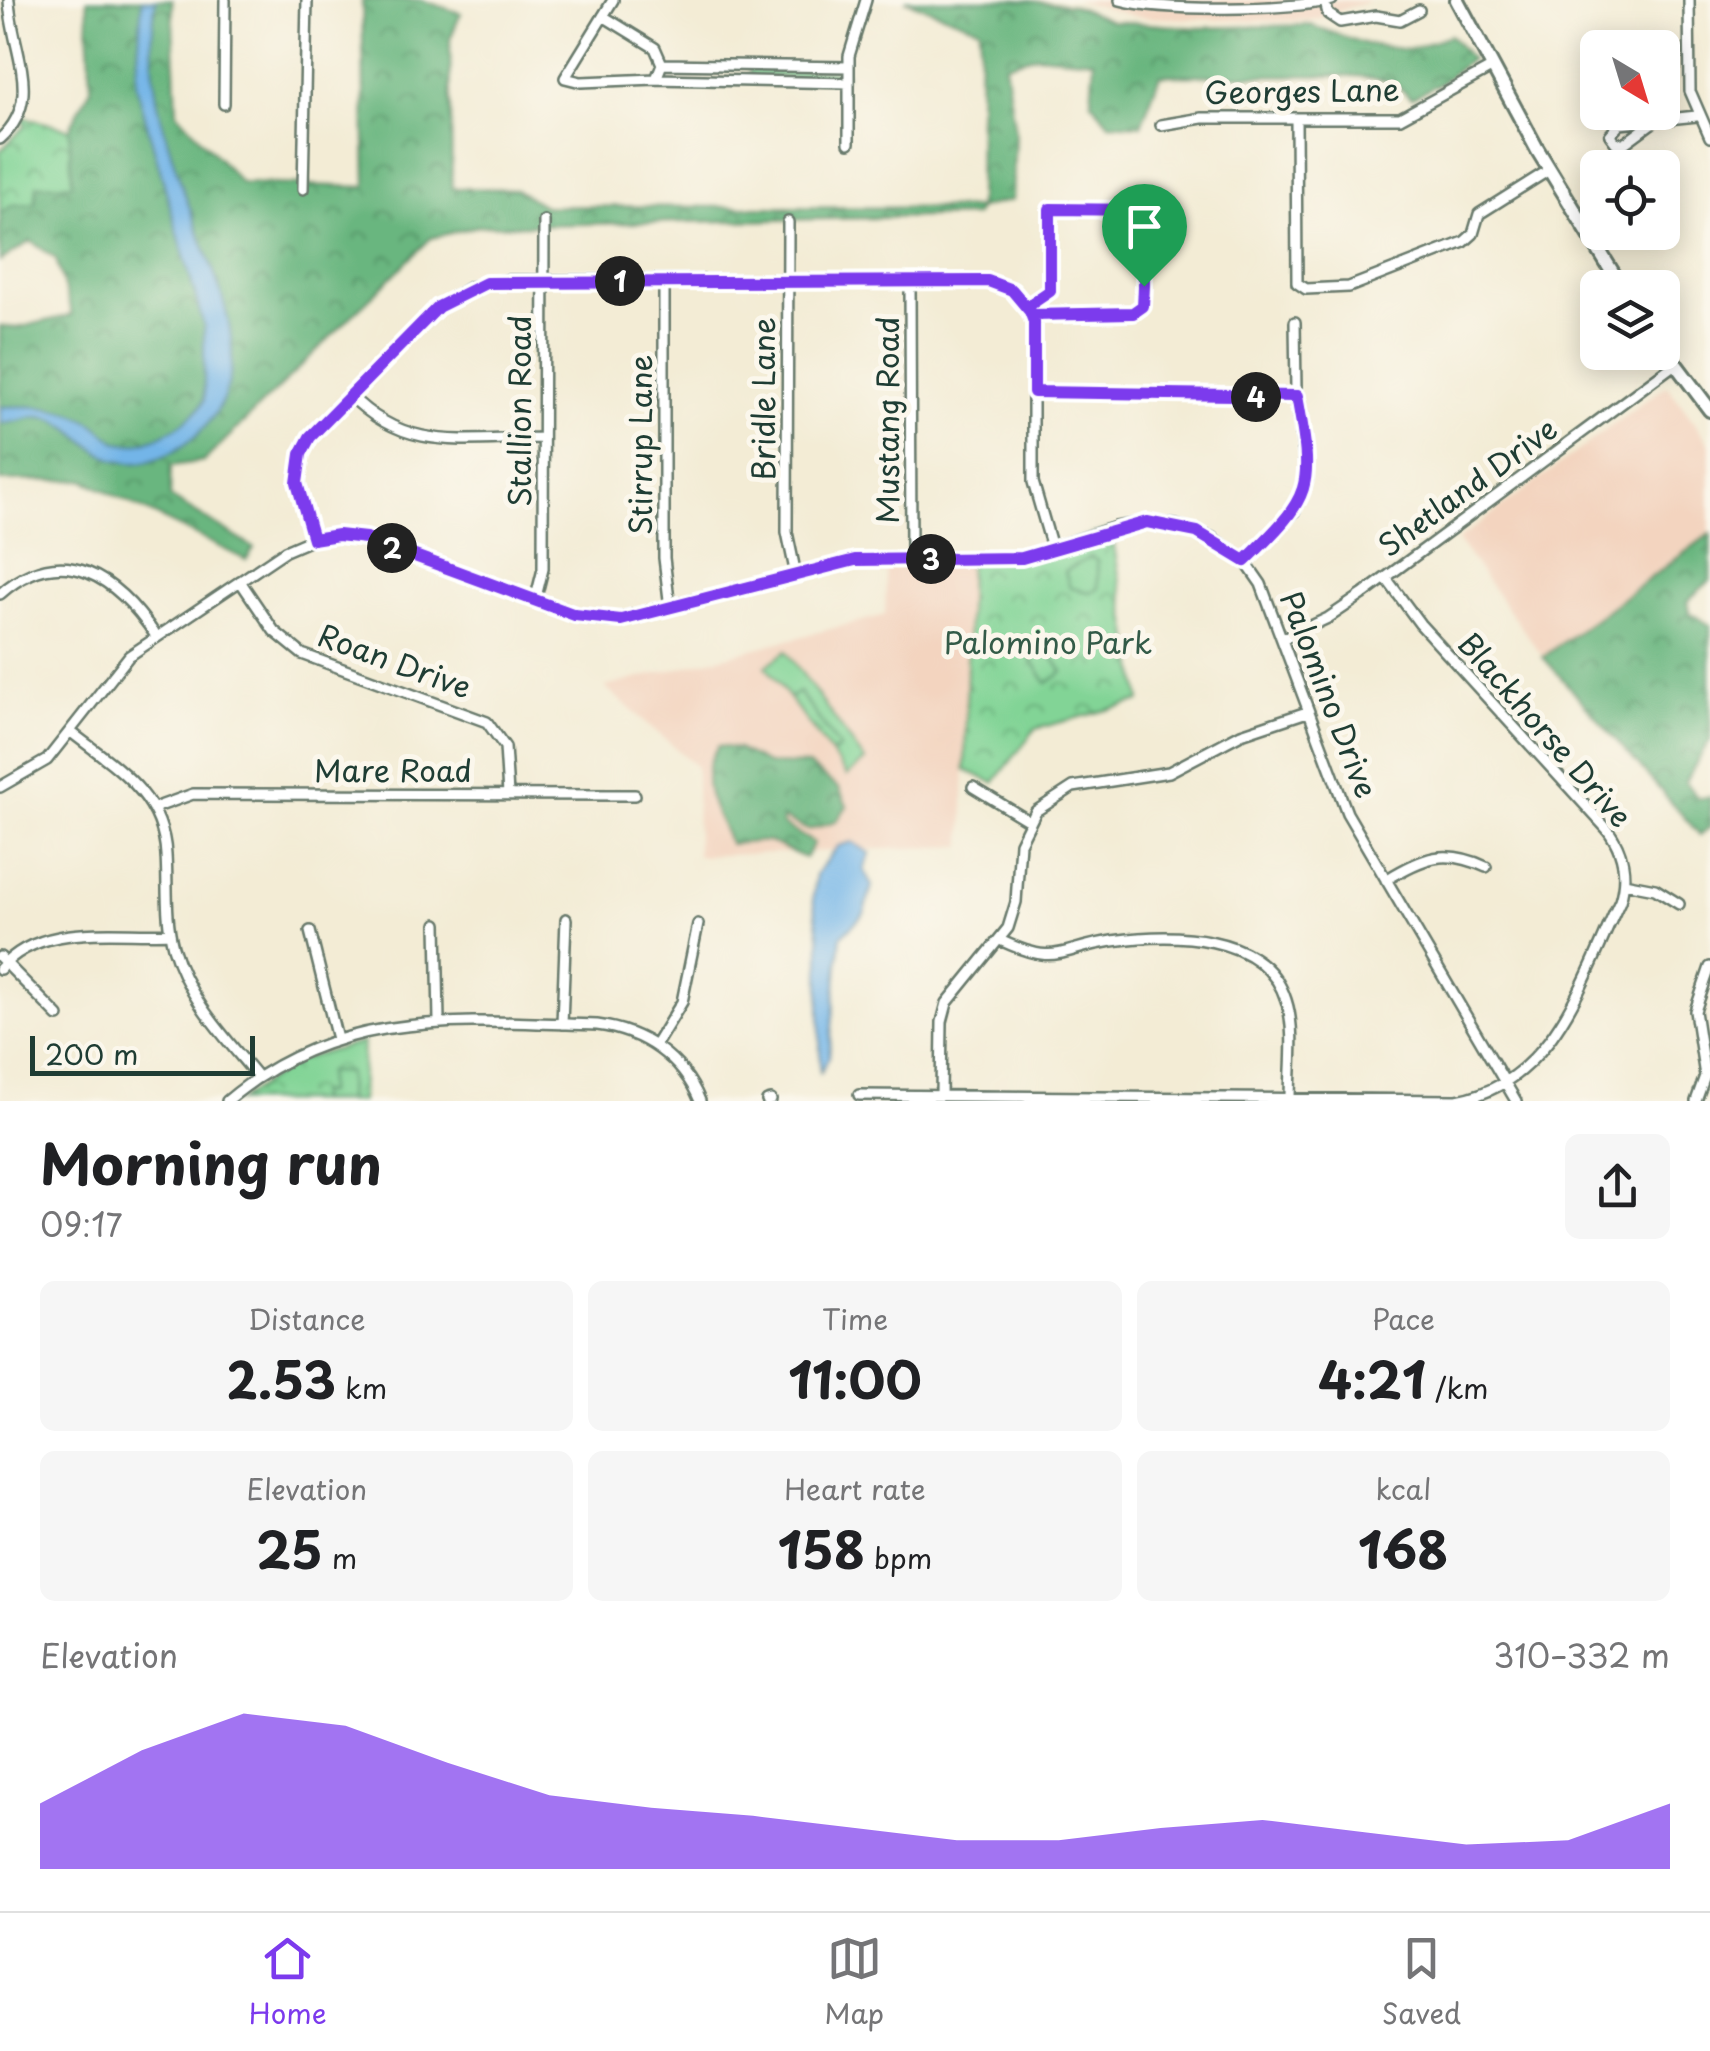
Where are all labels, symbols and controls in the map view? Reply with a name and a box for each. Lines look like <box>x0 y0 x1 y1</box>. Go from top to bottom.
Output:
north arrow <box>1580 30 1680 130</box>
map controls <box>1580 30 1680 370</box>
street label: Georges Lane <box>1204 66 1400 114</box>
button: locate <box>1580 150 1680 250</box>
pin <box>1102 184 1187 287</box>
icon: arrive <box>1117 199 1172 254</box>
pin: 1 <box>595 256 645 306</box>
text: 1 <box>613 259 627 302</box>
button: layers <box>1580 270 1680 370</box>
street label: Stallion Road <box>496 315 541 507</box>
street label: Mustang Road <box>864 316 909 524</box>
street label: Bridle Lane <box>740 317 785 481</box>
street label: Stirrup Lane <box>617 355 662 535</box>
pin: 4 <box>1231 372 1281 422</box>
text: 4 <box>1246 375 1266 418</box>
street label: Shetland Drive <box>1368 406 1566 566</box>
pin: 2 <box>367 523 417 573</box>
text: 2 <box>382 526 402 569</box>
pin: 3 <box>906 534 956 584</box>
text: 3 <box>922 537 940 580</box>
street label: Palomino Drive <box>1270 584 1390 804</box>
street label: Roan Drive <box>312 611 478 709</box>
park label: Palomino Park <box>944 619 1152 664</box>
street label: Blackhorse Drive <box>1448 621 1644 837</box>
street label: Mare Road <box>314 747 472 792</box>
scale bar <box>30 1031 255 1076</box>
text: 200 m <box>45 1032 138 1075</box>
text: Morning run <box>40 1121 382 1204</box>
button: share <box>1565 1134 1670 1239</box>
text: 09:17 <box>40 1200 123 1248</box>
text: Distance <box>248 1297 365 1340</box>
text: Time <box>822 1297 888 1340</box>
text: Pace <box>1372 1297 1435 1340</box>
text: 2.53 <box>226 1340 336 1416</box>
text: 11:00 <box>788 1340 922 1416</box>
text: 4:21 <box>1318 1340 1426 1416</box>
text: km <box>336 1366 387 1409</box>
text: /km <box>1426 1366 1489 1409</box>
text: Elevation <box>246 1467 367 1510</box>
text: Heart rate <box>784 1467 926 1510</box>
text: kcal <box>1375 1467 1431 1510</box>
text: 25 <box>256 1510 323 1586</box>
text: 158 <box>778 1510 865 1586</box>
text: 168 <box>1358 1510 1449 1586</box>
text: m <box>323 1536 357 1579</box>
text: bpm <box>865 1536 932 1579</box>
text: Elevation <box>40 1631 178 1679</box>
text: 310–332 m <box>1493 1631 1670 1679</box>
tab: Home <box>249 1931 327 2034</box>
tab: Map <box>824 1931 884 2034</box>
tab: Saved <box>1382 1931 1461 2034</box>

